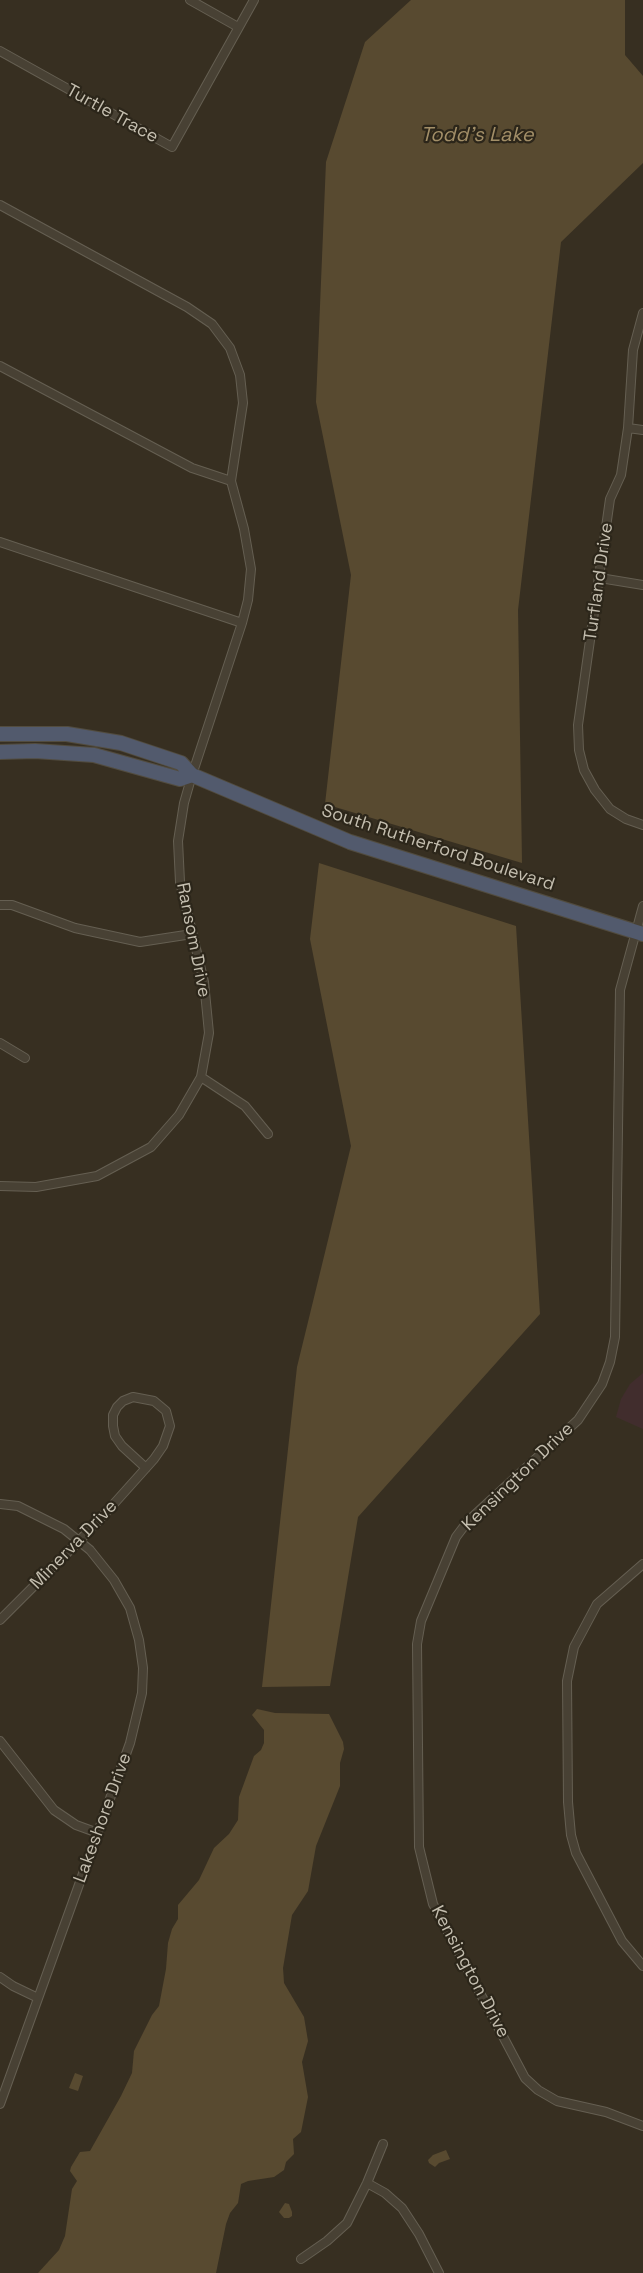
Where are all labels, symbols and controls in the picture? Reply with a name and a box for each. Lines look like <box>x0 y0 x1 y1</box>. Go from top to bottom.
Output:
street label: Turtle Trace <box>62 80 162 148</box>
water label: Todd's Lake <box>421 124 533 148</box>
street label: Turfland Drive <box>580 521 618 643</box>
street label: South Rutherford Boulevard <box>319 800 557 896</box>
street label: Ransom Drive <box>171 881 215 999</box>
street label: Kensington Drive <box>458 1418 578 1536</box>
street label: Minerva Drive <box>26 1496 122 1594</box>
street label: Lakeshore Drive <box>69 1750 137 1886</box>
street label: Kensington Drive <box>426 1902 514 2042</box>

